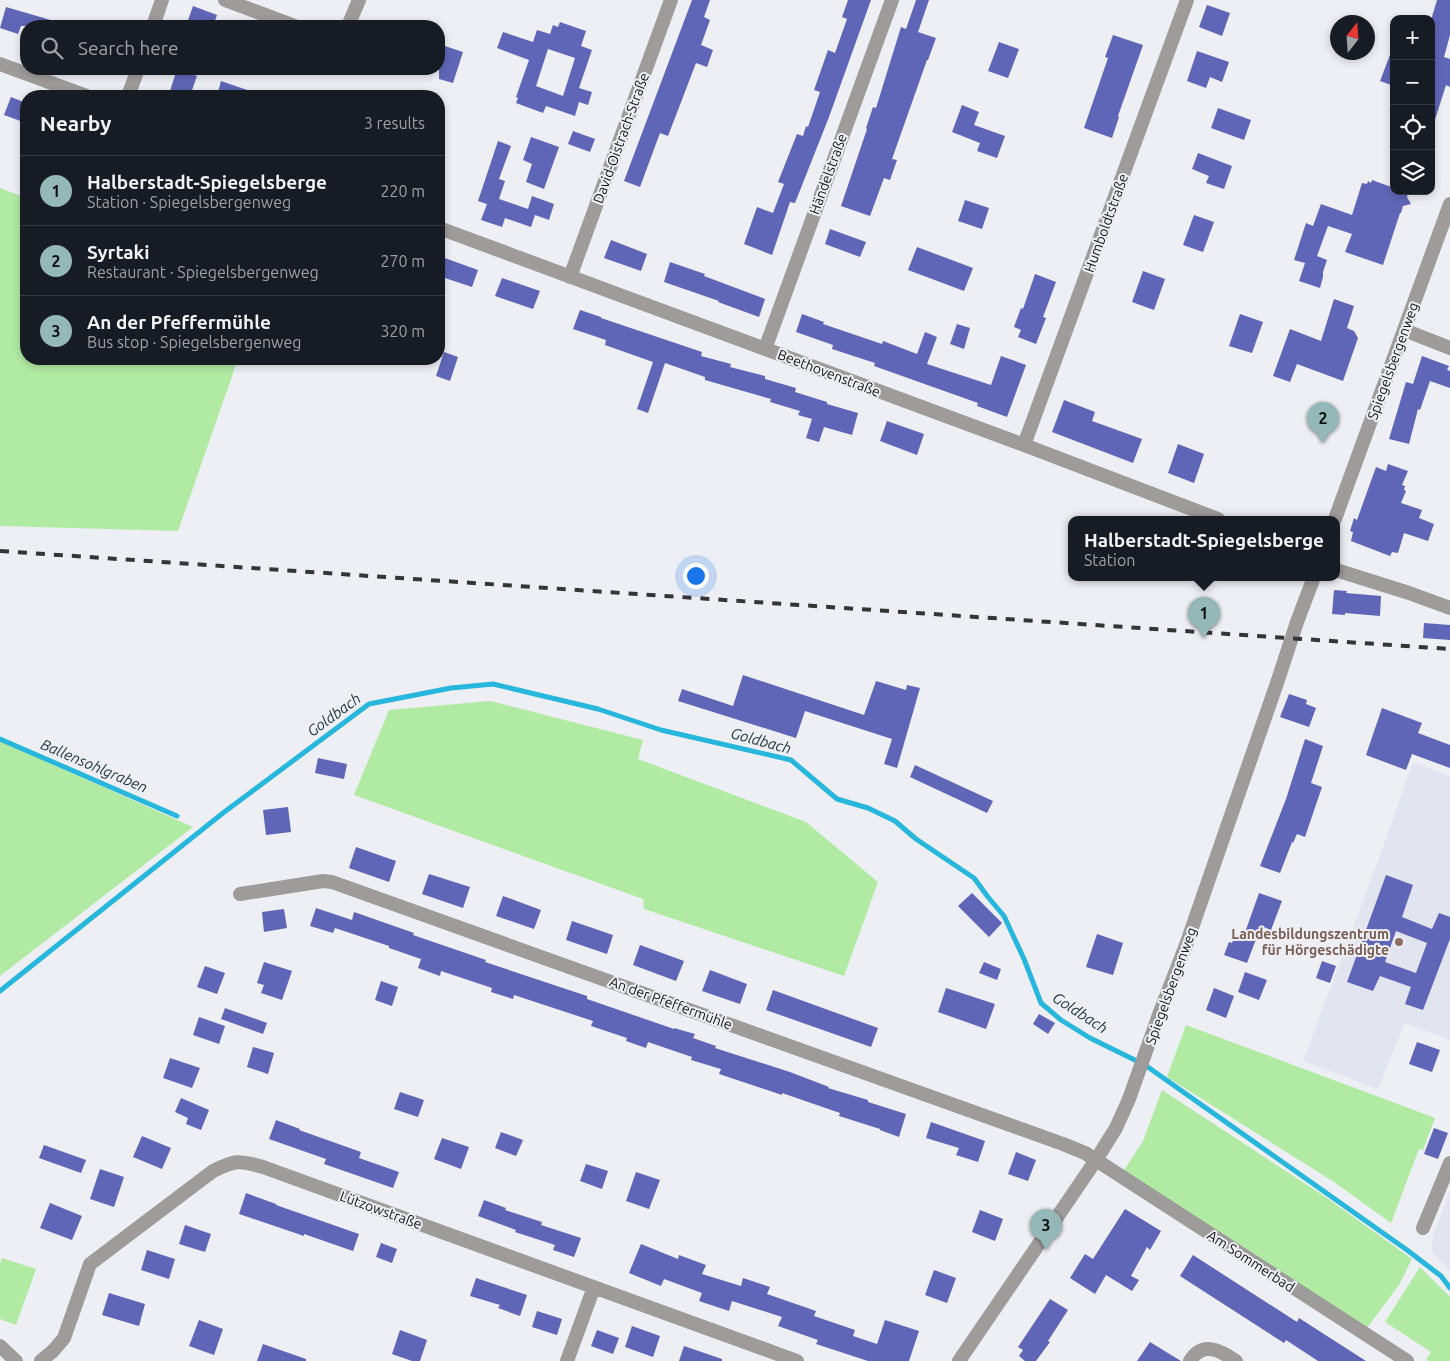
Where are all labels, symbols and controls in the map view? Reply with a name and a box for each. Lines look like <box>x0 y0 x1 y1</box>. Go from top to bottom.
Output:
north arrow <box>1330 15 1375 60</box>
map controls <box>1390 15 1435 195</box>
button: + <box>1390 15 1435 60</box>
search box <box>20 20 445 75</box>
icon: search <box>38 34 66 62</box>
text: Search here <box>78 37 178 59</box>
button: − <box>1390 60 1435 105</box>
street label: David-Oistrach-Straße <box>590 70 652 206</box>
button: locate <box>1390 105 1435 150</box>
text: Nearby <box>40 111 111 135</box>
text: 3 results <box>364 114 425 132</box>
street label: Händelstraße <box>806 131 850 217</box>
button: layers <box>1390 150 1435 195</box>
text: Halberstadt-Spiegelsberge <box>87 171 327 193</box>
street label: Humboldtstraße <box>1081 171 1131 275</box>
text: 1 <box>51 182 61 200</box>
text: 220 m <box>380 182 425 200</box>
text: Station · Spiegelsbergenweg <box>87 193 291 211</box>
text: Syrtaki <box>87 241 150 263</box>
text: 2 <box>51 252 61 270</box>
text: 270 m <box>380 252 425 270</box>
text: Restaurant · Spiegelsbergenweg <box>87 263 319 281</box>
street label: Spiegelsbergenweg <box>1364 300 1422 422</box>
text: An der Pfeffermühle <box>87 311 271 333</box>
text: 3 <box>51 322 61 340</box>
text: 320 m <box>380 322 425 340</box>
text: Bus stop · Spiegelsbergenweg <box>87 333 302 351</box>
street label: Beethovenstraße <box>775 346 883 400</box>
pin: 2 <box>1307 402 1339 443</box>
popup <box>1068 516 1340 581</box>
text: Halberstadt-Spiegelsberge <box>1084 529 1324 551</box>
text: Station <box>1084 551 1136 569</box>
your location <box>683 563 709 589</box>
pin: 1 <box>1188 597 1220 638</box>
water label: Goldbach <box>304 690 364 740</box>
water label: Goldbach <box>729 724 793 757</box>
water label: Ballensohlgraben <box>38 735 150 796</box>
street label: Spiegelsbergenweg <box>1142 925 1200 1047</box>
place label: Landesbildungszentrum für Hörgeschädigte <box>1231 926 1389 958</box>
marker: Landesbildungszentrum für Hörgeschädigte <box>1393 936 1405 948</box>
street label: An der Pfeffermühle <box>608 973 734 1033</box>
water label: Goldbach <box>1050 989 1111 1037</box>
street label: Lützowstraße <box>338 1188 424 1232</box>
pin: 3 <box>1030 1209 1062 1250</box>
street label: Am Sommerbad <box>1204 1227 1298 1295</box>

